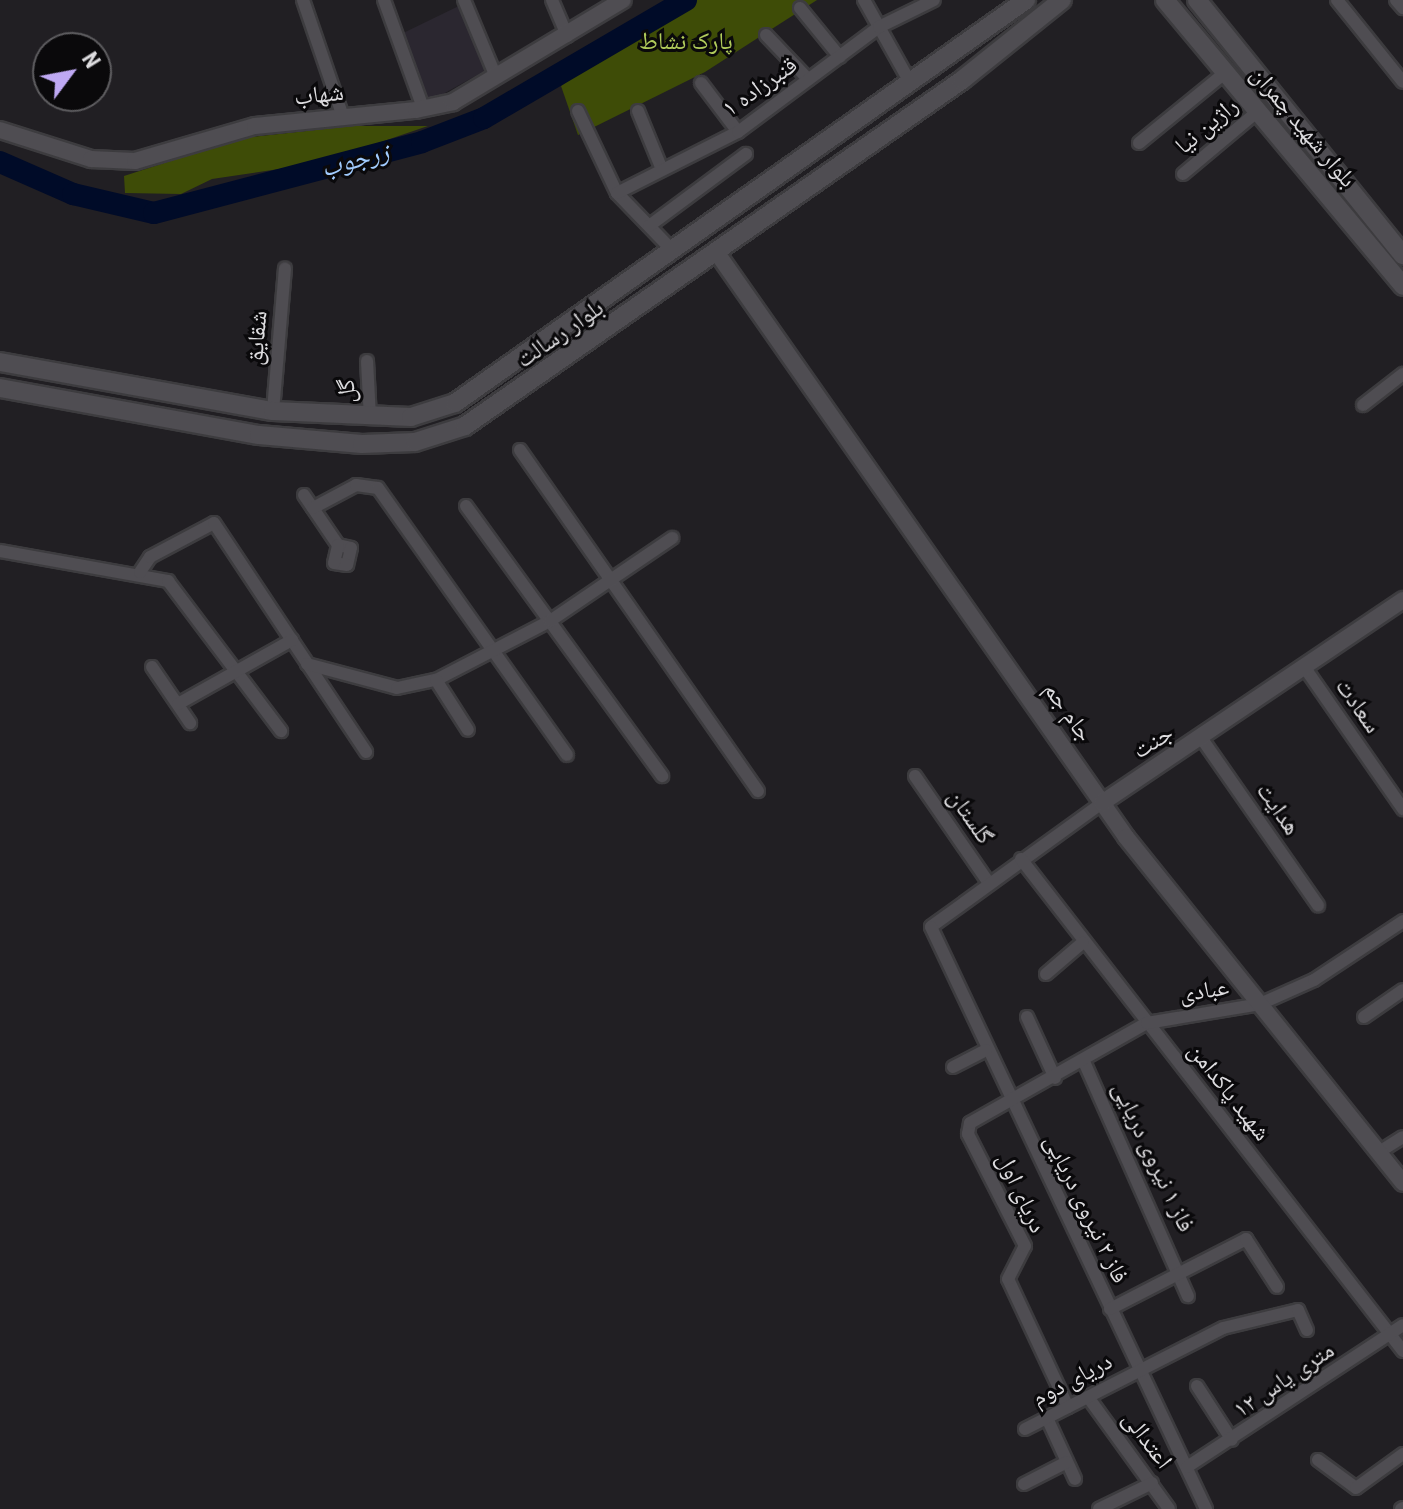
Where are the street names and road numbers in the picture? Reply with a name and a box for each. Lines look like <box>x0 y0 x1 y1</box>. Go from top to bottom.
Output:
street label: قنبرزاده ۱ <box>717 51 803 123</box>
street label: بلوار شهید چمران <box>1244 61 1362 193</box>
street label: شهاب <box>293 78 345 112</box>
street label: راژین نیا <box>1170 91 1244 161</box>
street label: بلوار رسالت <box>511 294 609 374</box>
street label: شقایق <box>240 309 274 367</box>
street label: گل <box>332 378 362 404</box>
street label: سعادت <box>1329 673 1387 739</box>
street label: جام جم <box>1037 676 1099 748</box>
street label: جنت <box>1128 719 1178 765</box>
street label: هدایت <box>1250 777 1306 841</box>
street label: گلستان <box>941 784 999 850</box>
street label: عبادی <box>1177 973 1231 1009</box>
street label: شهید پاکدامن <box>1182 1037 1276 1147</box>
street label: فاز ۱ نیروی دریایی <box>1106 1078 1200 1236</box>
street label: فاز ۲ نیروی دریایی <box>1038 1130 1134 1288</box>
street label: دریای اول <box>990 1148 1052 1238</box>
street label: ۱۲ متری یاس <box>1228 1336 1340 1424</box>
street label: دریای دوم <box>1027 1347 1117 1413</box>
street label: اعتدالی <box>1116 1405 1178 1475</box>

